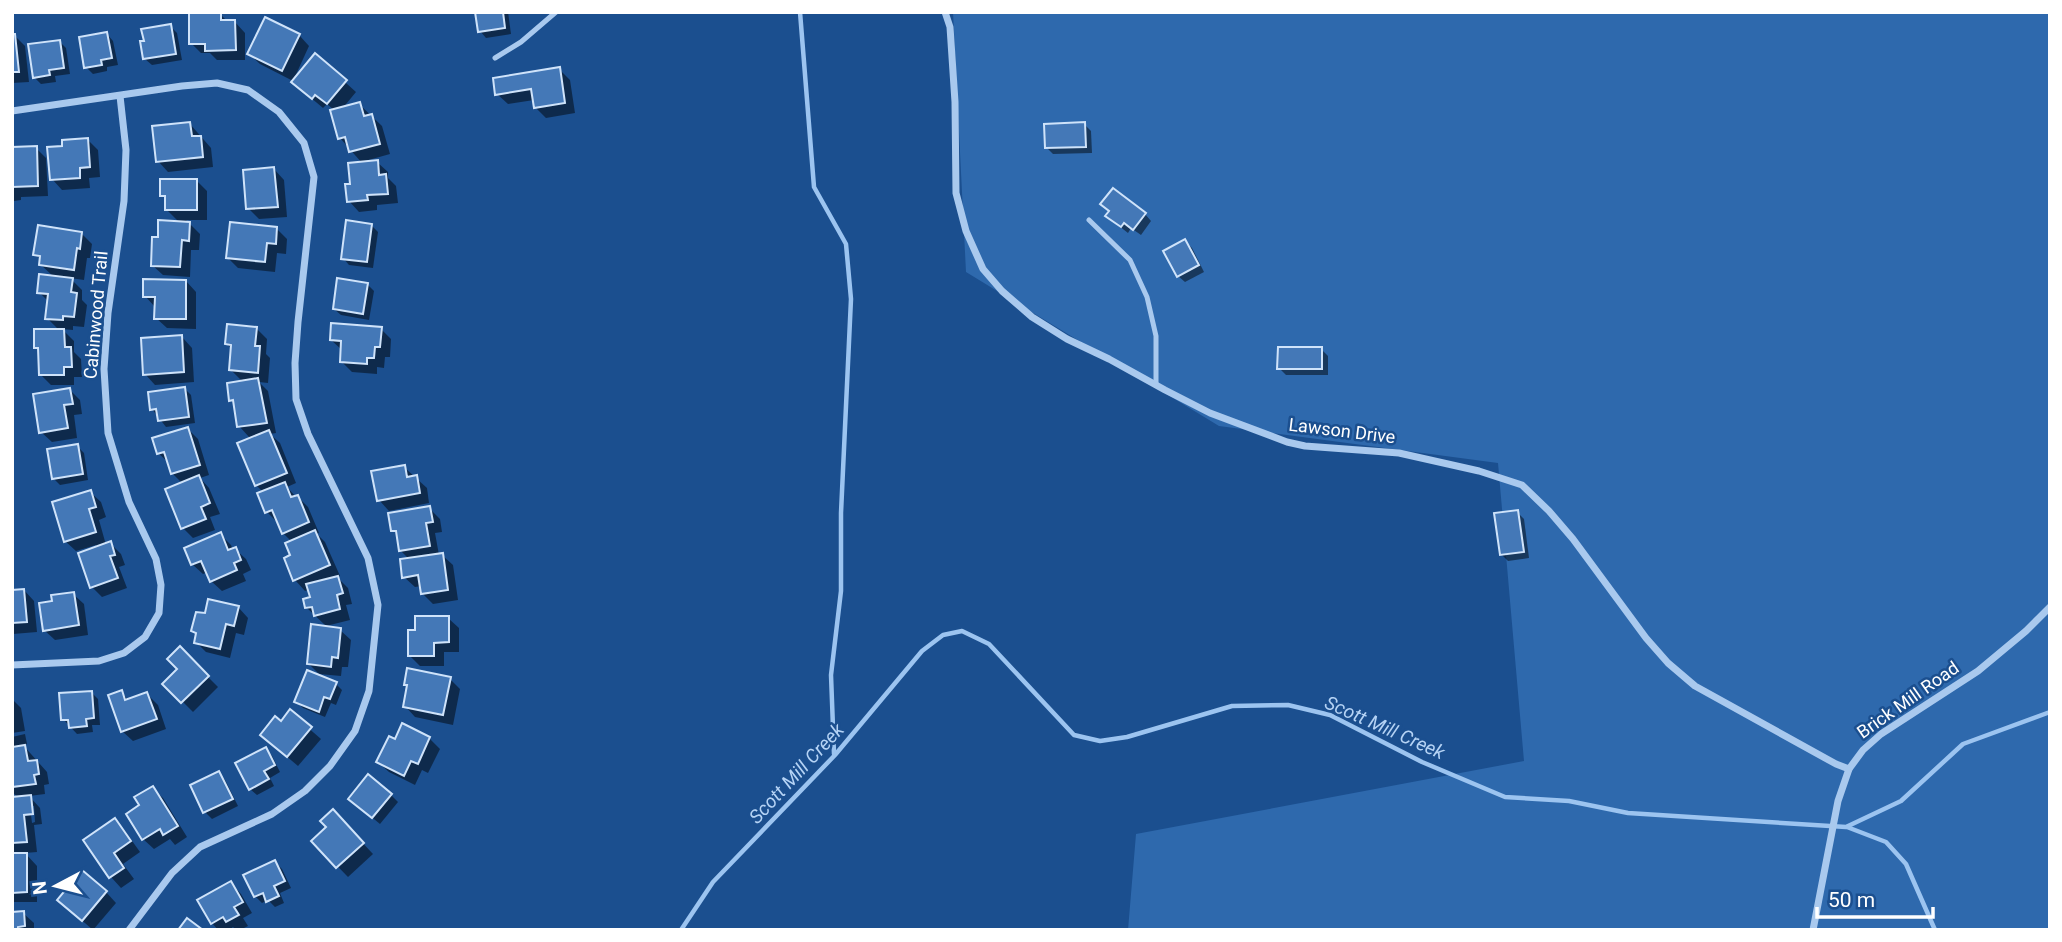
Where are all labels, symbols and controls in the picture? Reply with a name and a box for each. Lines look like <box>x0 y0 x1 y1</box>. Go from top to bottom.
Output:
street label: Cabinwood Trail <box>79 250 112 380</box>
street label: Lawson Drive <box>1287 414 1397 447</box>
street label: Brick Mill Road <box>1853 657 1963 742</box>
water label: Scott Mill Creek <box>1321 691 1449 764</box>
water label: Scott Mill Creek <box>744 718 849 828</box>
north arrow <box>21 851 91 921</box>
scale bar <box>1817 876 1932 920</box>
text: N <box>27 880 52 896</box>
text: 50 m <box>1828 888 1875 912</box>

